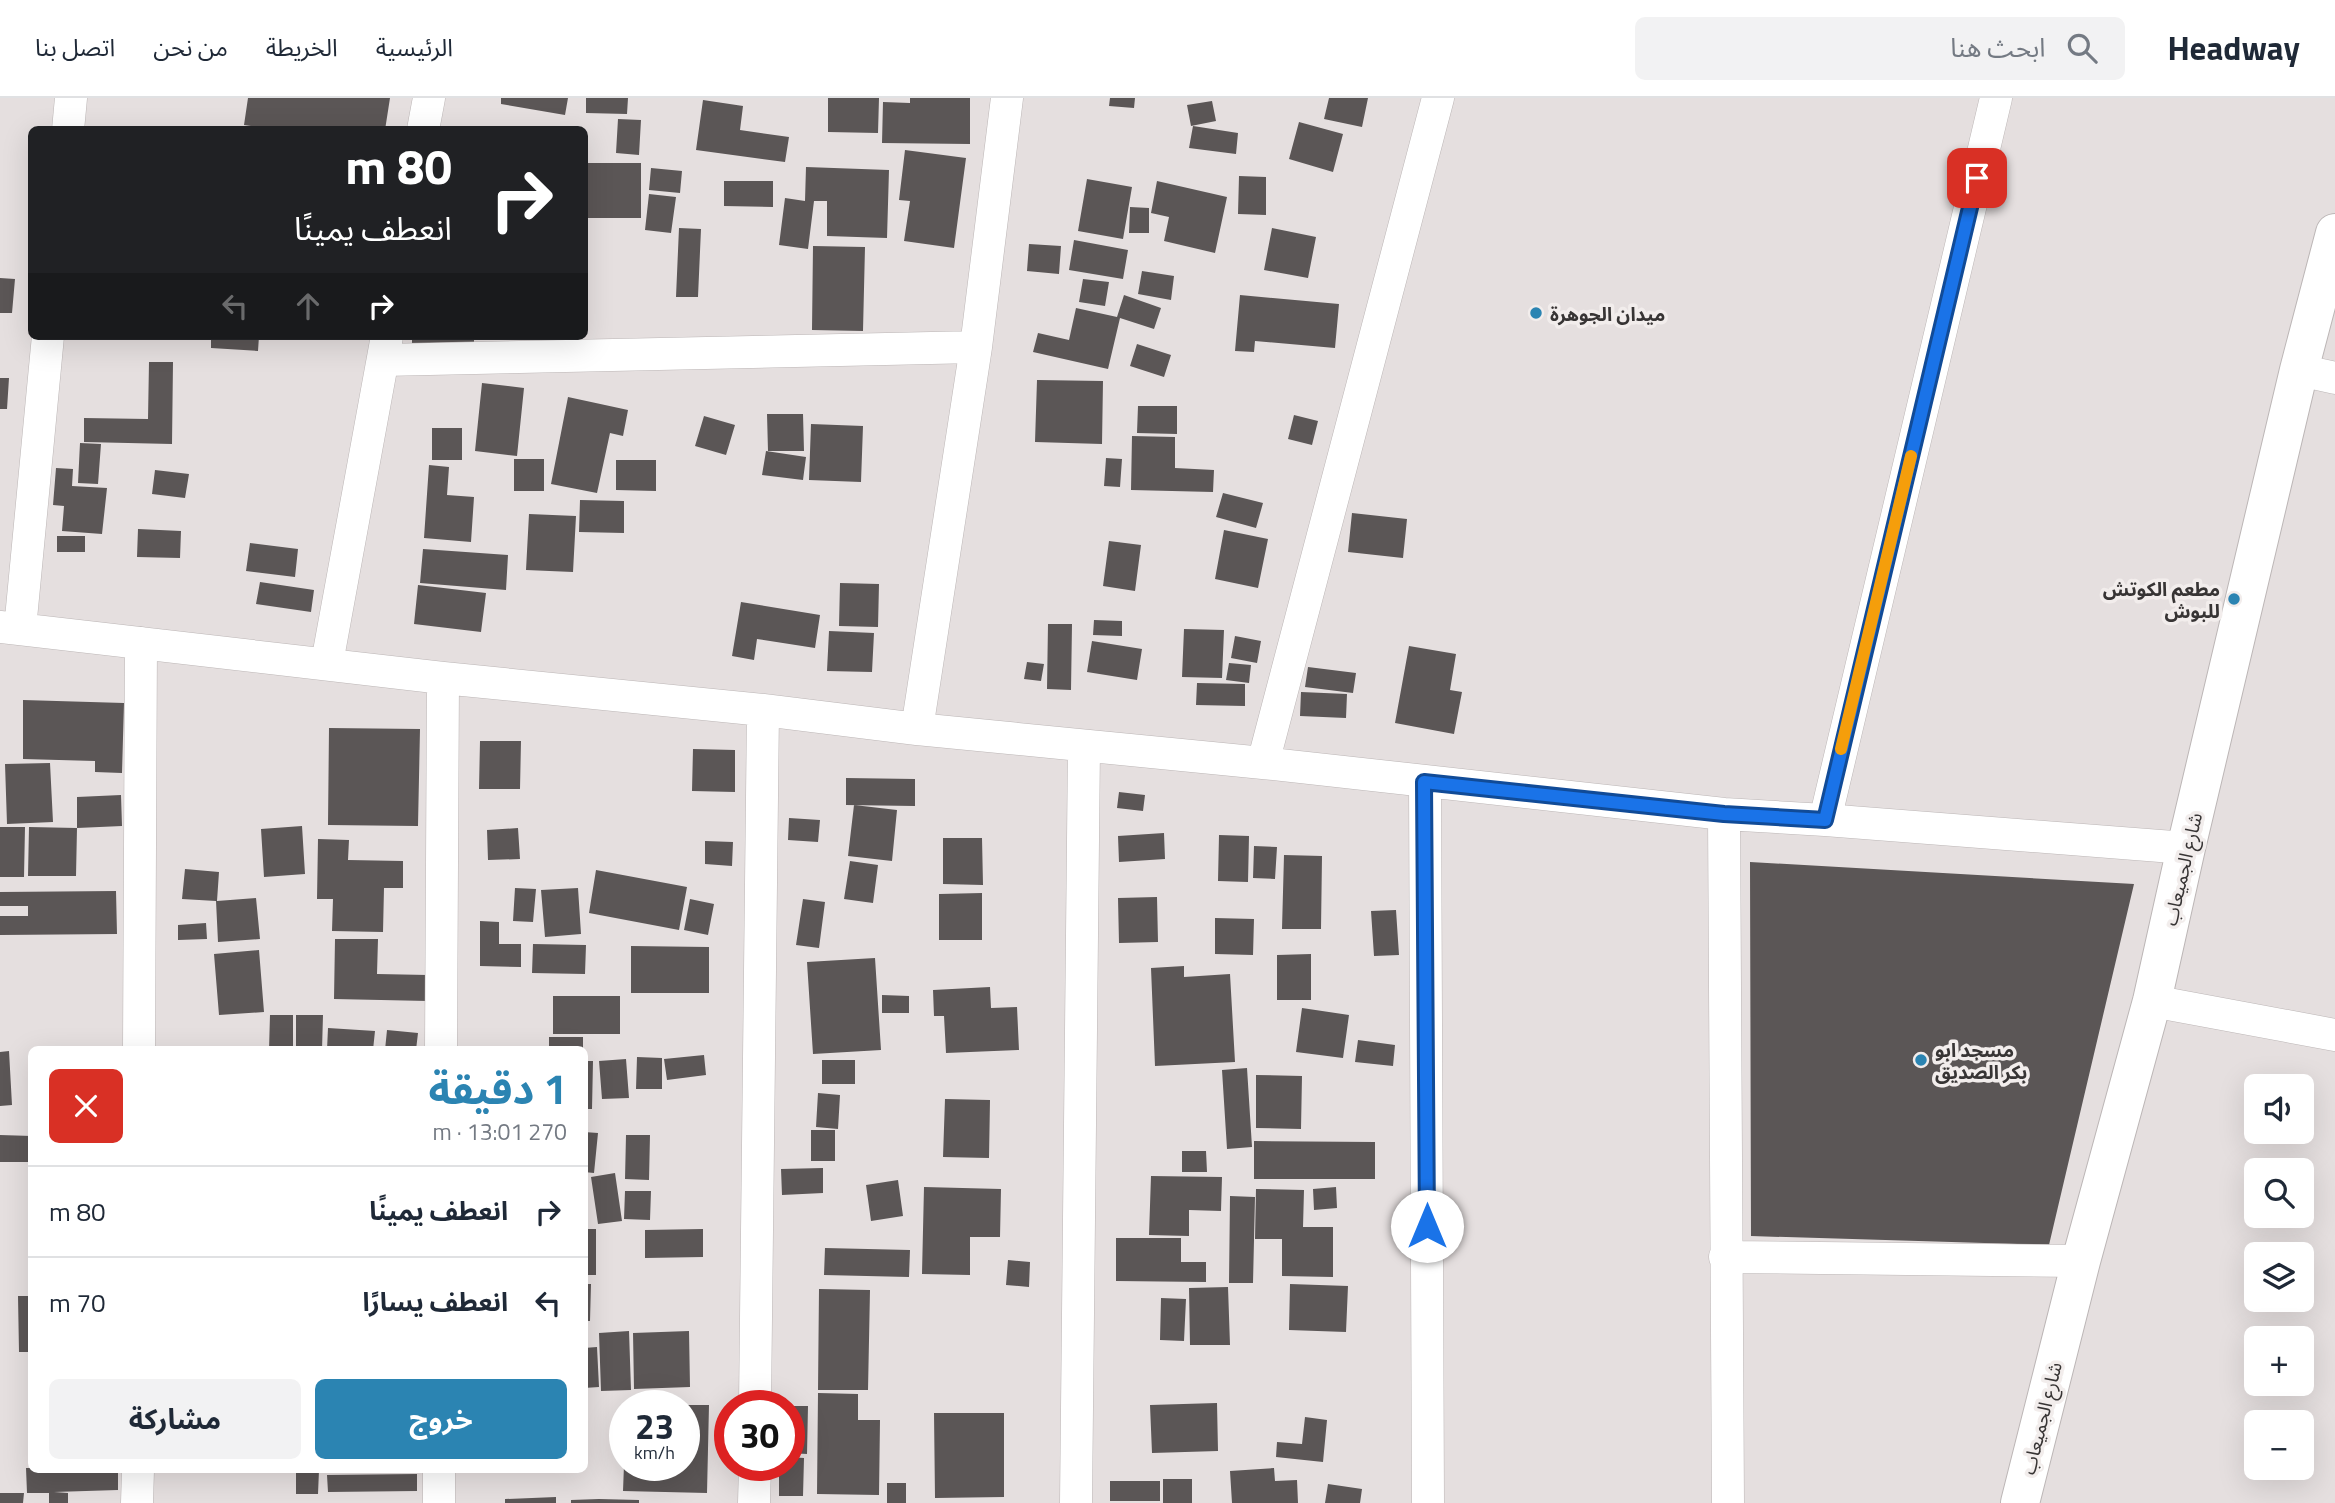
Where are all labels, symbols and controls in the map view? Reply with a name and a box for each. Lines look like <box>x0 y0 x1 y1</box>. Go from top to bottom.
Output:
search box <box>1635 17 2125 80</box>
text: Headway <box>2167 23 2300 73</box>
text: ابحث هنا <box>1950 28 2045 67</box>
text: اتصل بنا <box>35 29 115 65</box>
text: من نحن <box>153 29 228 65</box>
text: الخريطة <box>266 29 338 65</box>
text: الرئيسية <box>376 29 453 65</box>
icon: search <box>2063 29 2101 67</box>
text: 80 m <box>345 128 452 203</box>
pin <box>1947 148 2007 208</box>
icon: right <box>476 154 567 245</box>
icon: arrive <box>1958 159 1996 197</box>
text: انعطف يمينًا <box>294 204 452 252</box>
icon: left <box>216 287 254 325</box>
icon: ahead <box>289 287 327 325</box>
icon: right <box>362 287 400 325</box>
place label: ميدان الجوهرة <box>1550 299 1665 328</box>
marker: ميدان الجوهرة <box>1528 305 1544 321</box>
place label: مطعم الكوتش للبوش <box>2103 574 2220 625</box>
marker: مطعم الكوتش للبوش <box>2226 591 2242 607</box>
street label: شارع الجميعاب <box>2155 810 2209 928</box>
place label: مسجد ابو بكر الصديق <box>1935 1035 2027 1086</box>
marker: مسجد ابو بكر الصديق <box>1913 1052 1929 1068</box>
text: 1 دقيقة <box>429 1056 567 1120</box>
button: close <box>49 1069 123 1143</box>
map controls <box>2244 1074 2314 1480</box>
button: sound <box>2244 1074 2314 1144</box>
text: 270 m · 13:01 <box>432 1114 567 1149</box>
button: search <box>2244 1158 2314 1228</box>
position arrow <box>1390 1189 1464 1263</box>
text: انعطف يمينًا <box>369 1191 508 1230</box>
text: 80 m <box>49 1192 106 1231</box>
icon: right <box>529 1193 567 1231</box>
button: layers <box>2244 1242 2314 1312</box>
text: انعطف يسارًا <box>363 1282 508 1321</box>
text: 70 m <box>49 1283 106 1322</box>
icon: left <box>529 1284 567 1322</box>
button: + <box>2244 1326 2314 1396</box>
street label: شارع الجميعاب <box>2013 1359 2069 1477</box>
button: مشاركة <box>49 1379 301 1459</box>
button: خروج <box>315 1379 567 1459</box>
speed limit sign: 30 <box>714 1390 805 1481</box>
text: 23 <box>635 1399 674 1453</box>
button: − <box>2244 1410 2314 1480</box>
text: km/h <box>634 1439 675 1466</box>

